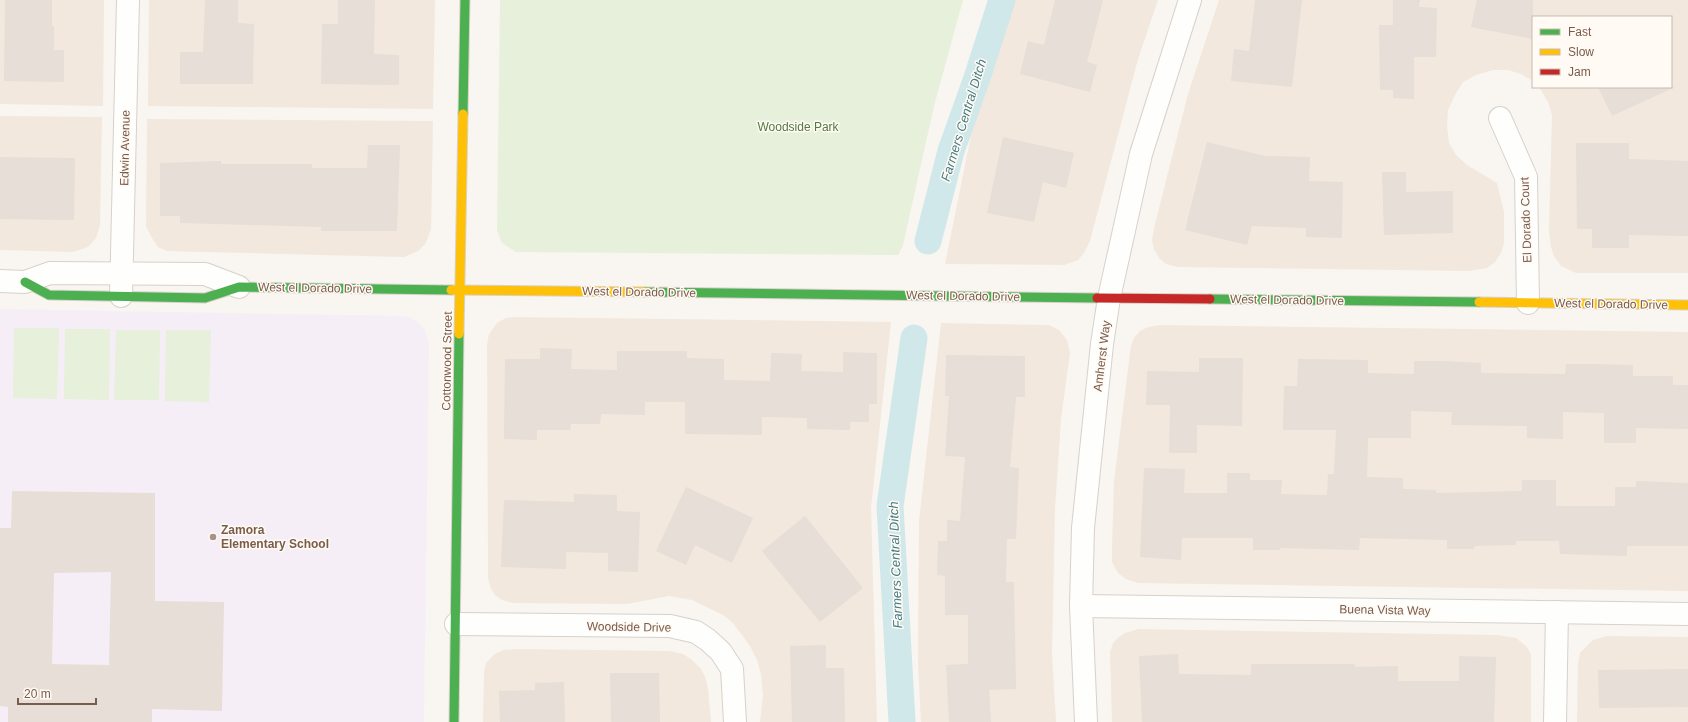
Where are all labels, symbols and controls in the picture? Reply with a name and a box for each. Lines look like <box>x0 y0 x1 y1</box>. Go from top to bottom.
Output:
legend <box>1532 16 1672 88</box>
text: Fast <box>1568 25 1592 39</box>
text: Slow <box>1568 45 1594 59</box>
water label: Farmers Central Ditch <box>938 57 989 183</box>
text: Jam <box>1568 65 1591 79</box>
street label: Edwin Avenue <box>117 110 133 186</box>
park label: Woodside Park <box>757 120 840 134</box>
street label: El Dorado Court <box>1517 176 1534 263</box>
street label: West el Dorado Drive <box>258 280 372 296</box>
street label: West el Dorado Drive <box>582 284 696 300</box>
street label: West el Dorado Drive <box>906 288 1020 304</box>
street label: West el Dorado Drive <box>1230 292 1344 308</box>
street label: West el Dorado Drive <box>1554 296 1668 312</box>
street label: Cottonwood Street <box>439 311 455 411</box>
street label: Amherst Way <box>1091 320 1113 392</box>
water label: Farmers Central Ditch <box>886 501 905 629</box>
place label: Zamora Elementary School <box>221 523 329 551</box>
marker: Zamora Elementary School <box>208 532 218 542</box>
street label: Buena Vista Way <box>1339 602 1431 618</box>
street label: Woodside Drive <box>587 619 672 635</box>
scale bar <box>18 680 96 706</box>
text: 20 m <box>24 687 51 701</box>

